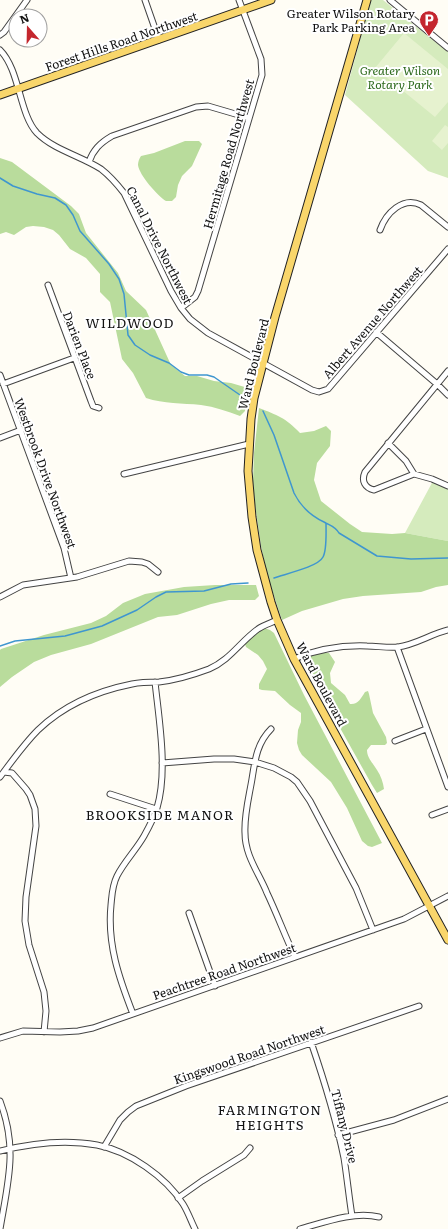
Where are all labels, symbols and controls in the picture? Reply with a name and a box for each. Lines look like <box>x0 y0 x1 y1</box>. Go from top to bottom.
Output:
place label: Greater Wilson Rotary Park Parking Area <box>287 4 416 36</box>
street label: Forest Hills Road Northwest <box>42 6 200 76</box>
north arrow <box>8 8 48 48</box>
text: N <box>17 9 31 27</box>
parking icon: Greater Wilson Rotary Park Parking Area <box>418 9 440 37</box>
park label: Greater Wilson Rotary Park <box>360 61 440 93</box>
street label: Hermitage Road Northwest <box>198 77 258 231</box>
street label: Canal Drive Northwest <box>122 183 198 307</box>
street label: Albert Avenue Northwest <box>318 261 426 382</box>
street label: Darien Place <box>59 308 101 382</box>
district label: WILDWOOD <box>85 313 175 332</box>
street label: Ward Boulevard <box>233 316 273 411</box>
street label: Westbrook Drive Northwest <box>10 395 82 551</box>
street label: Ward Boulevard <box>292 639 352 730</box>
district label: BROOKSIDE MANOR <box>86 805 234 824</box>
street label: Peachtree Road Northwest <box>150 938 298 1004</box>
street label: Kingswood Road Northwest <box>171 1020 327 1088</box>
street label: Tiffany Drive <box>327 1087 363 1165</box>
district label: FARMINGTON HEIGHTS <box>218 1100 322 1134</box>

